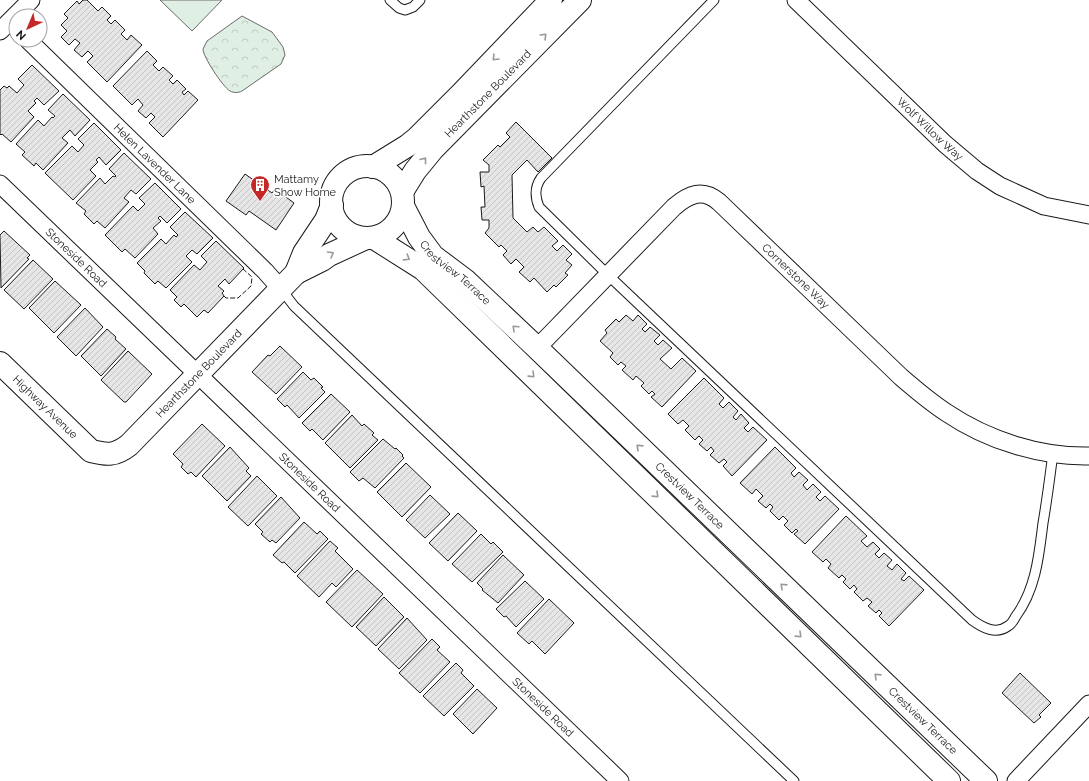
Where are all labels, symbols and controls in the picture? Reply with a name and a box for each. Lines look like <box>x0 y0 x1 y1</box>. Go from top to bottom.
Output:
north arrow <box>8 8 48 48</box>
text: N <box>14 27 29 42</box>
one-way arrow <box>539 33 547 41</box>
street label: Hearthstone Boulevard <box>442 47 534 140</box>
one-way arrow <box>493 54 500 61</box>
street label: Wolf Willow Way <box>894 95 966 163</box>
street label: Helen Lavender Lane <box>111 121 199 207</box>
one-way arrow <box>419 157 426 164</box>
place label: Mattamy Show Home <box>274 173 337 199</box>
building icon: Mattamy Show Home <box>249 174 271 202</box>
street label: Stoneside Road <box>43 225 110 290</box>
street label: Crestview Terrace <box>417 238 494 308</box>
street label: Cornerstone Way <box>760 241 832 311</box>
one-way arrow <box>327 252 334 259</box>
one-way arrow <box>403 253 410 261</box>
one-way arrow <box>512 325 520 333</box>
street label: Hearthstone Boulevard <box>153 326 244 420</box>
one-way arrow <box>527 371 535 378</box>
street label: Highway Avenue <box>10 373 81 441</box>
one-way arrow <box>637 445 644 452</box>
street label: Stoneside Road <box>276 450 343 515</box>
street label: Crestview Terrace <box>653 459 727 532</box>
one-way arrow <box>651 491 659 498</box>
one-way arrow <box>781 584 788 591</box>
one-way arrow <box>794 630 802 638</box>
one-way arrow <box>874 673 882 681</box>
street label: Stoneside Road <box>510 675 577 739</box>
street label: Crestview Terrace <box>886 684 961 757</box>

